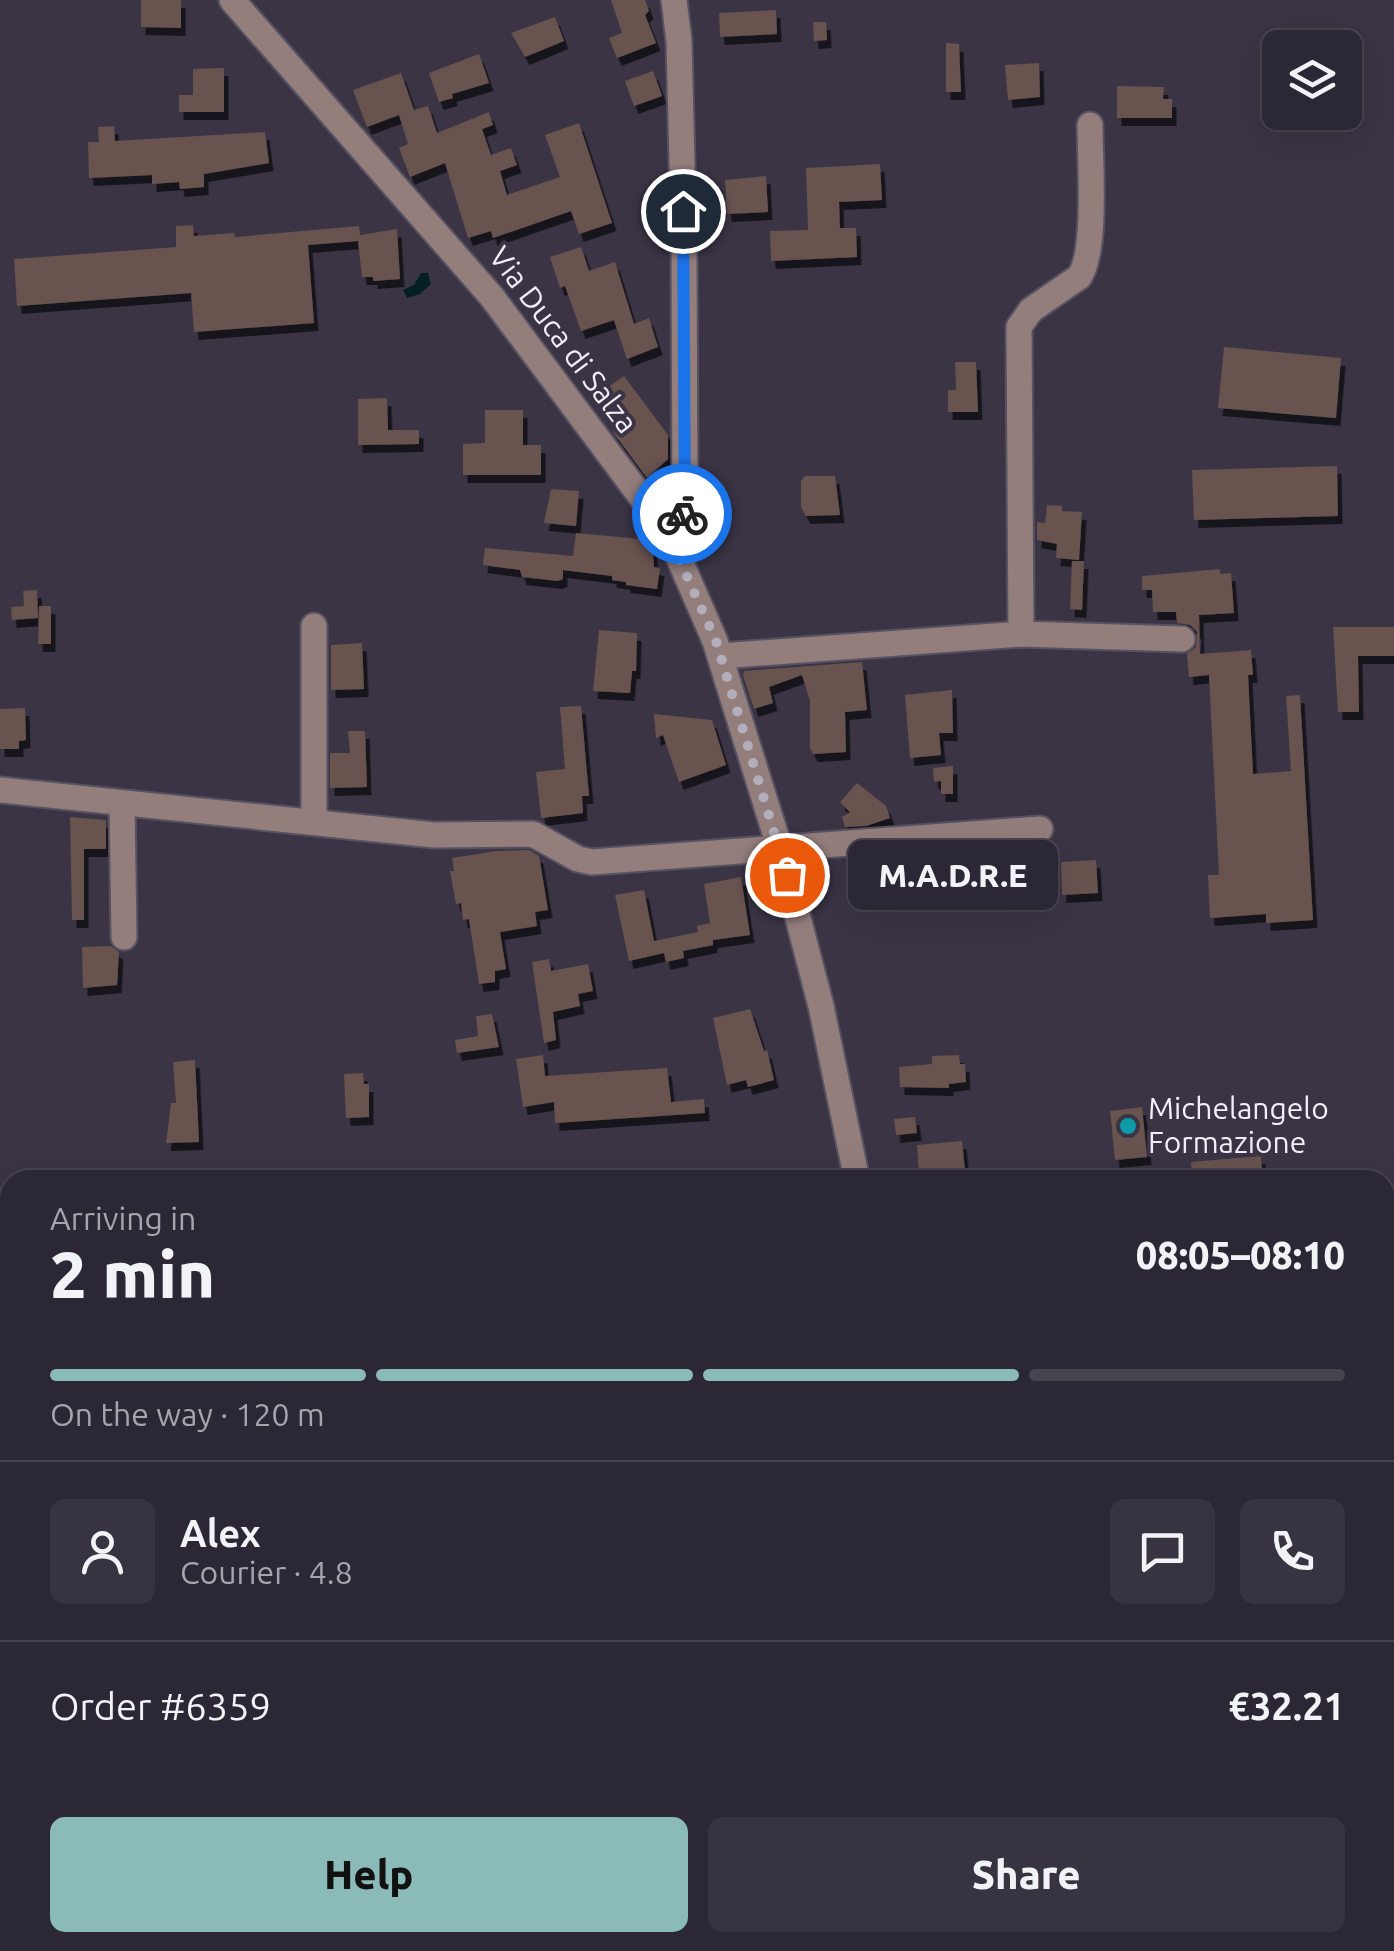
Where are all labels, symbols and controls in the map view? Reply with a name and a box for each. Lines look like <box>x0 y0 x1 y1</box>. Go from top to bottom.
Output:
map controls <box>1262 30 1362 130</box>
button: layers <box>1262 30 1362 130</box>
pin <box>641 169 726 254</box>
icon: home <box>656 184 711 239</box>
street label: Via Duca di Salza <box>483 240 645 439</box>
courier <box>632 464 732 564</box>
icon: bike <box>655 487 710 542</box>
pin <box>745 833 830 918</box>
callout: M.A.D.R.E <box>847 840 1057 910</box>
icon: bag <box>760 848 815 903</box>
text: M.A.D.R.E <box>879 857 1028 893</box>
place label: Michelangelo Formazione <box>1148 1091 1329 1159</box>
marker: Michelangelo Formazione <box>1117 1115 1139 1137</box>
text: Arriving in <box>50 1200 196 1236</box>
text: 08:05–08:10 <box>1136 1234 1345 1276</box>
text: 2 min <box>50 1237 215 1310</box>
text: On the way · 120 m <box>50 1396 325 1432</box>
button: person <box>50 1499 155 1604</box>
button: chat <box>1110 1499 1215 1604</box>
button: phone <box>1240 1499 1345 1604</box>
text: Alex <box>180 1512 261 1554</box>
text: Courier · 4.8 <box>180 1554 353 1590</box>
text: Order #6359 <box>50 1685 271 1727</box>
text: €32.21 <box>1228 1685 1345 1727</box>
button: Help <box>50 1817 688 1932</box>
button: Share <box>708 1817 1345 1932</box>

